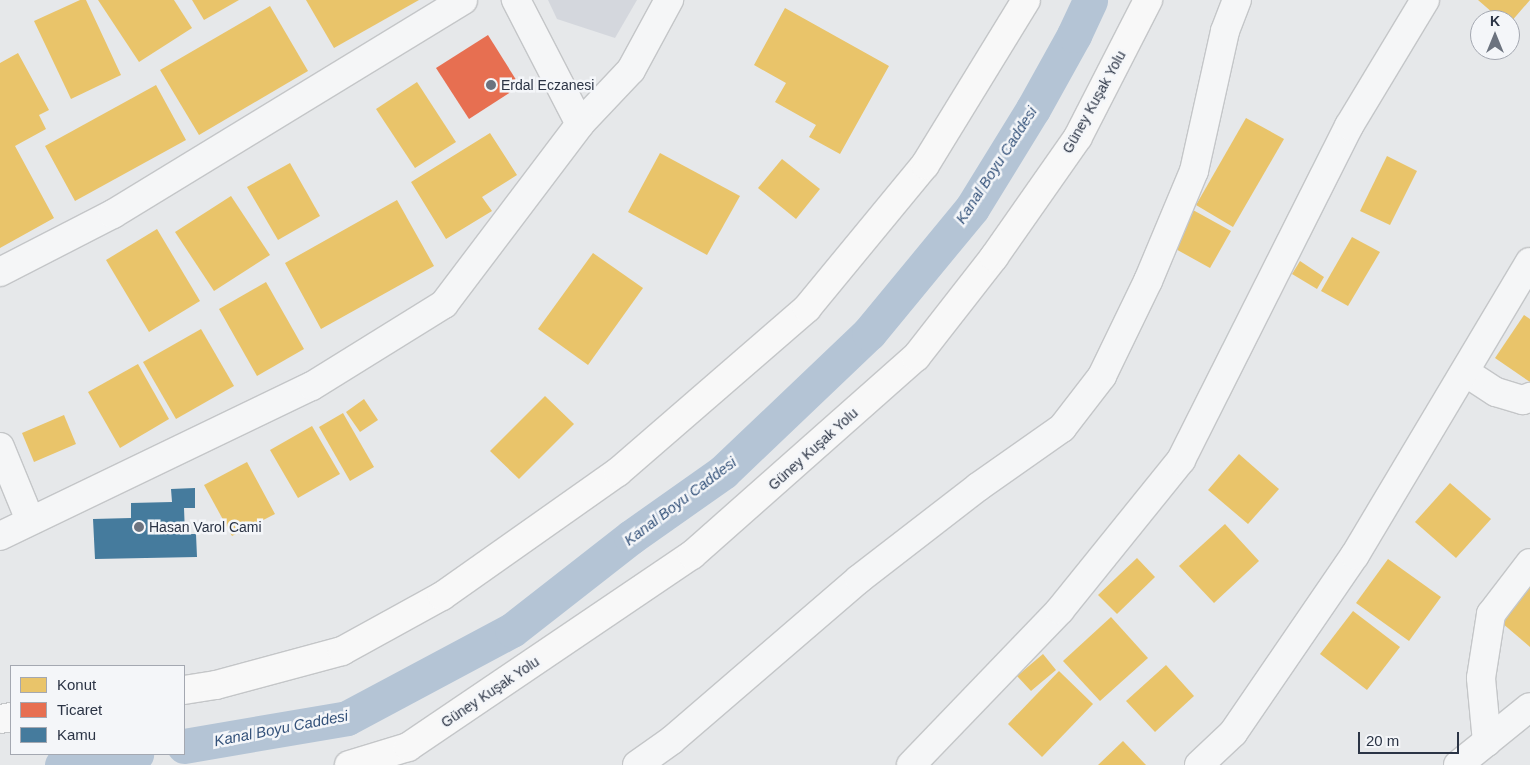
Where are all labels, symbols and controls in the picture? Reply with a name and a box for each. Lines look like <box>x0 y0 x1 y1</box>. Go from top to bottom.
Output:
north arrow <box>1470 10 1520 60</box>
text: K <box>1490 13 1500 29</box>
street label: Güney Kuşak Yolu <box>1059 48 1129 156</box>
place label: Erdal Eczanesi <box>501 77 594 93</box>
marker: Erdal Eczanesi <box>485 79 497 91</box>
water label: Kanal Boyu Caddesi <box>951 103 1041 227</box>
street label: Güney Kuşak Yolu <box>765 404 861 494</box>
water label: Kanal Boyu Caddesi <box>620 453 740 549</box>
place label: Hasan Varol Cami <box>149 519 262 535</box>
marker: Hasan Varol Cami <box>133 521 145 533</box>
street label: Güney Kuşak Yolu <box>438 653 542 731</box>
legend <box>10 665 185 755</box>
text: Konut <box>57 676 96 693</box>
text: Ticaret <box>57 701 102 718</box>
water label: Kanal Boyu Caddesi <box>213 706 349 750</box>
scale bar <box>1360 722 1461 754</box>
text: Kamu <box>57 726 96 743</box>
text: 20 m <box>1366 732 1399 749</box>

